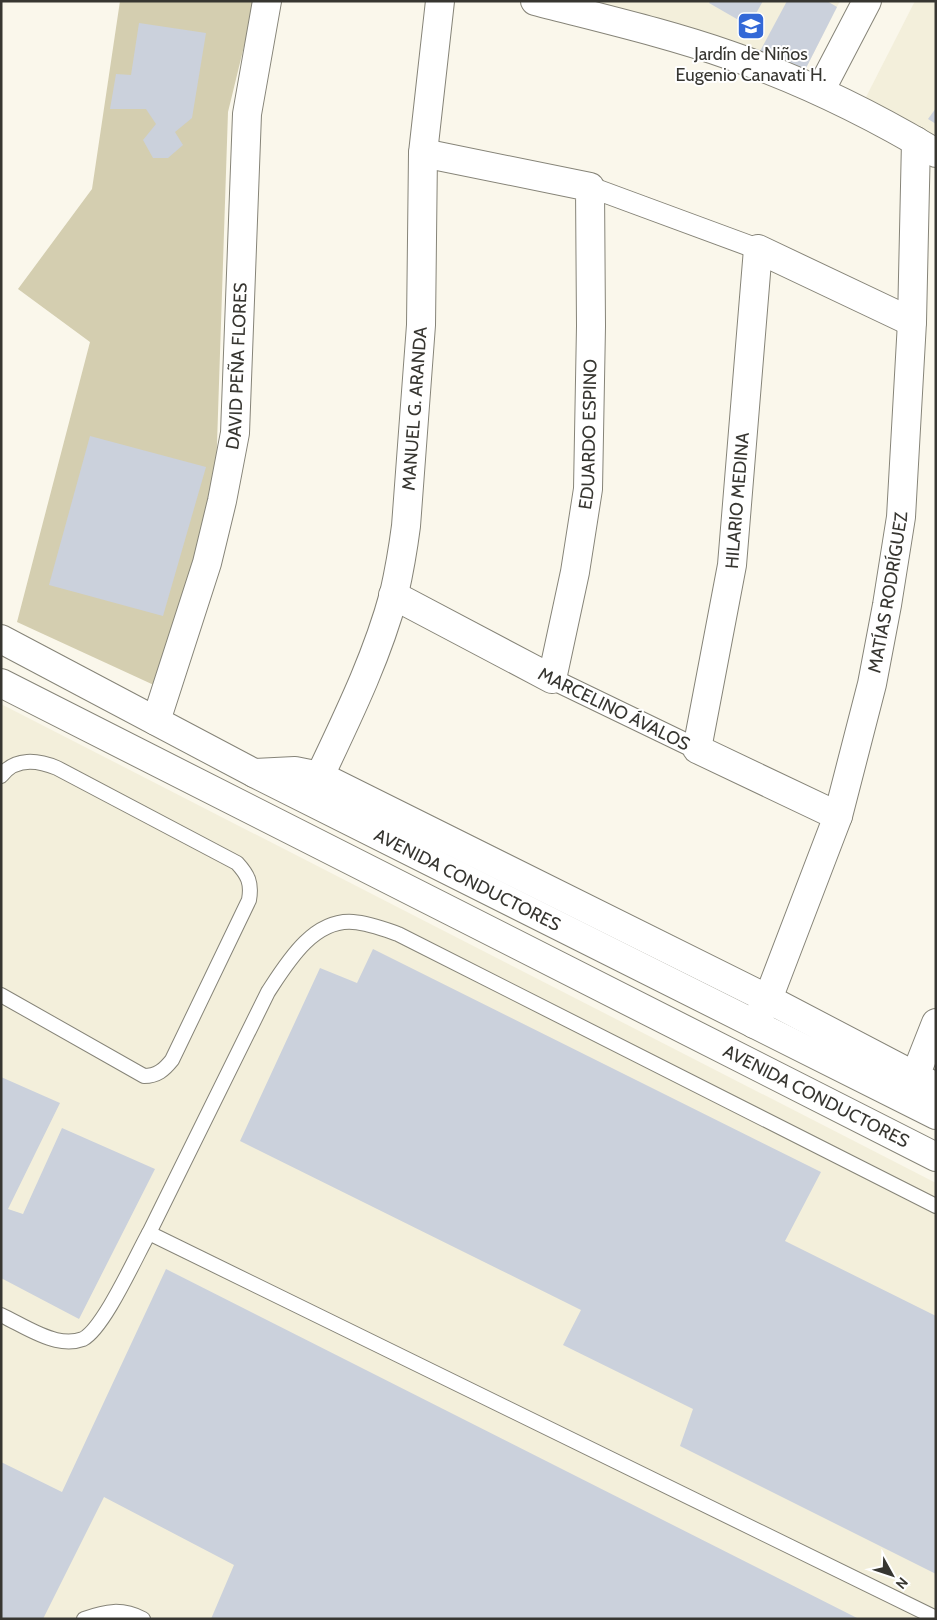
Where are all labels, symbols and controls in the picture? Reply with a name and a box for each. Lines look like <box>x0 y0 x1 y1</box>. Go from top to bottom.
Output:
school or university icon: Jardín de Niños Eugenio Canavati H. <box>736 11 766 41</box>
place label: Jardín de Niños Eugenio Canavati H. <box>676 43 826 86</box>
street label: DAVID PEÑA FLORES <box>221 282 252 451</box>
street label: MANUEL G. ARANDA <box>398 326 432 491</box>
street label: EDUARDO ESPINO <box>574 359 601 511</box>
street label: HILARIO MEDINA <box>721 432 754 570</box>
street label: MATÍAS RODRÍGUEZ <box>863 511 912 675</box>
street label: MARCELINO ÁVALOS <box>535 663 693 755</box>
street label: AVENIDA CONDUCTORES <box>371 824 564 936</box>
street label: AVENIDA CONDUCTORES <box>720 1040 913 1153</box>
north arrow <box>867 1550 917 1600</box>
text: N <box>892 1574 912 1593</box>

